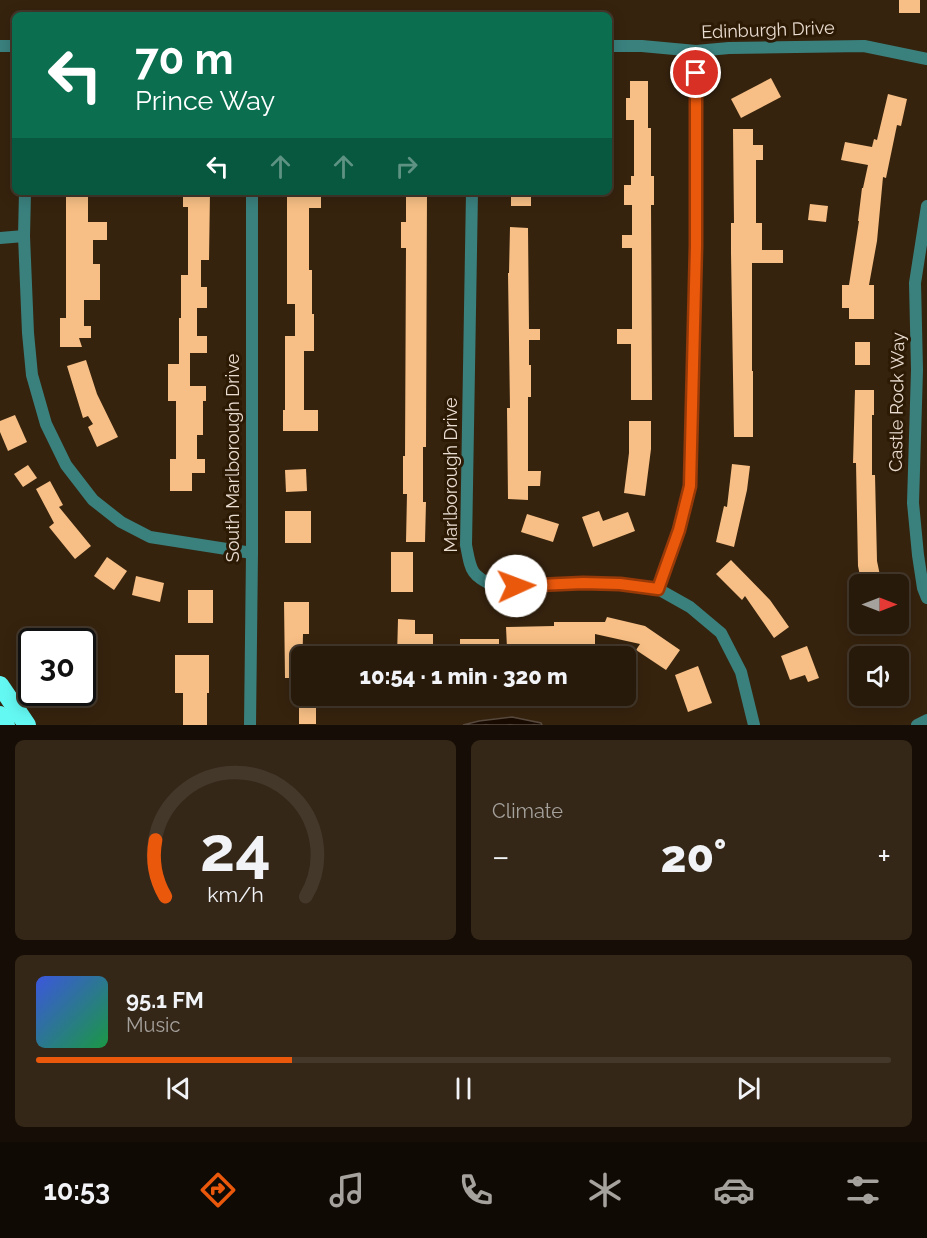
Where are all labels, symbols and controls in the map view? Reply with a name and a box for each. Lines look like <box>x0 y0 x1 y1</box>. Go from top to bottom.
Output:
street label: Edinburgh Drive <box>701 17 835 42</box>
text: 70 m <box>135 35 234 84</box>
icon: left <box>36 36 114 114</box>
pin <box>670 47 721 98</box>
icon: arrive <box>679 56 712 89</box>
text: Prince Way <box>135 85 275 116</box>
icon: left <box>201 150 234 183</box>
icon: ahead <box>264 150 297 183</box>
icon: ahead <box>327 150 360 183</box>
icon: right <box>390 150 423 183</box>
street label: Castle Rock Way <box>885 332 908 472</box>
street label: South Marlborough Drive <box>222 353 243 562</box>
street label: Marlborough Drive <box>440 397 461 553</box>
position arrow <box>484 554 548 618</box>
north arrow <box>849 574 909 634</box>
map controls <box>849 574 909 706</box>
speed limit sign: 30 <box>18 628 96 706</box>
button: sound <box>849 646 909 706</box>
text: 10:54 · 1 min · 320 m <box>360 663 567 689</box>
text: Climate <box>492 799 563 823</box>
text: 24 <box>200 812 271 886</box>
text: 20° <box>660 830 727 883</box>
text: − <box>492 837 510 876</box>
text: + <box>877 837 891 876</box>
text: km/h <box>207 882 264 907</box>
text: 95.1 FM <box>126 987 204 1013</box>
text: Music <box>126 1013 180 1037</box>
icon: previous <box>162 1072 195 1105</box>
icon: pause <box>447 1072 480 1105</box>
icon: next <box>732 1072 765 1105</box>
icon: directions <box>197 1169 239 1211</box>
icon: music <box>326 1169 368 1211</box>
icon: phone <box>455 1169 497 1211</box>
icon: climate <box>584 1169 626 1211</box>
icon: car <box>713 1169 755 1211</box>
icon: filters <box>842 1169 884 1211</box>
text: 10:53 <box>43 1175 110 1206</box>

